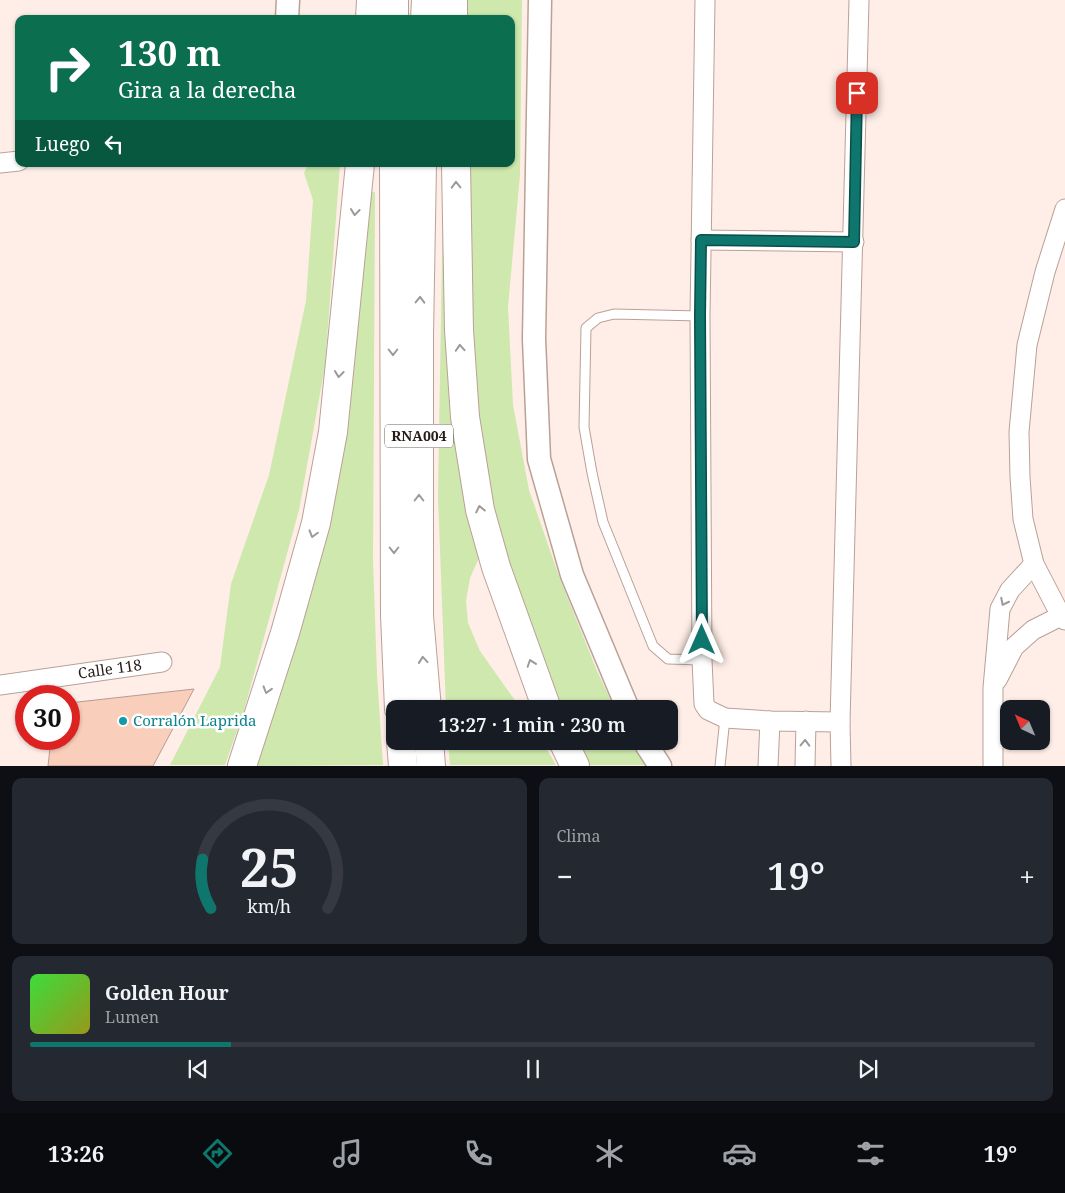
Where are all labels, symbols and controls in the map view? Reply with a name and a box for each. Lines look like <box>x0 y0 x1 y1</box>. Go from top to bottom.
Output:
text: 130 m <box>118 29 221 76</box>
icon: right <box>35 35 100 100</box>
pin <box>836 72 878 114</box>
text: Gira a la derecha <box>118 74 296 104</box>
icon: arrive <box>843 79 871 107</box>
icon: left <box>100 130 128 158</box>
text: Luego <box>35 131 90 157</box>
one-way arrow <box>451 181 461 188</box>
one-way arrow <box>350 209 361 217</box>
one-way arrow <box>415 296 425 304</box>
one-way arrow <box>455 343 466 351</box>
one-way arrow <box>388 349 398 357</box>
one-way arrow <box>333 370 344 378</box>
road number: RNA004 <box>385 424 453 448</box>
one-way arrow <box>414 494 424 502</box>
one-way arrow <box>475 504 486 513</box>
one-way arrow <box>308 530 318 538</box>
one-way arrow <box>389 546 399 554</box>
one-way arrow <box>1000 597 1010 606</box>
position arrow <box>675 613 727 665</box>
street label: Calle 118 <box>77 654 143 683</box>
one-way arrow <box>417 656 428 664</box>
one-way arrow <box>527 659 537 668</box>
speed limit sign: 30 <box>15 685 80 750</box>
one-way arrow <box>263 685 273 694</box>
north arrow <box>1000 700 1050 750</box>
map controls <box>1000 700 1050 750</box>
place label: Corralón Laprida <box>133 710 257 730</box>
text: 13:27 · 1 min · 230 m <box>438 712 626 738</box>
marker: Corralón Laprida <box>117 715 129 727</box>
one-way arrow <box>800 739 810 746</box>
text: Clima <box>557 825 601 847</box>
text: 25 <box>240 831 299 902</box>
text: 19° <box>767 849 825 901</box>
text: − <box>557 857 573 895</box>
text: + <box>1019 857 1035 895</box>
text: km/h <box>247 894 291 918</box>
text: Golden Hour <box>105 980 229 1006</box>
text: Lumen <box>105 1006 159 1028</box>
icon: previous <box>184 1055 212 1083</box>
icon: pause <box>519 1055 547 1083</box>
icon: next <box>854 1055 882 1083</box>
icon: directions <box>200 1136 235 1171</box>
icon: music <box>330 1136 365 1171</box>
icon: phone <box>461 1136 496 1171</box>
icon: climate <box>592 1136 627 1171</box>
icon: car <box>722 1136 757 1171</box>
icon: filters <box>853 1136 888 1171</box>
text: 13:26 <box>48 1138 104 1168</box>
text: 19° <box>983 1138 1017 1168</box>

